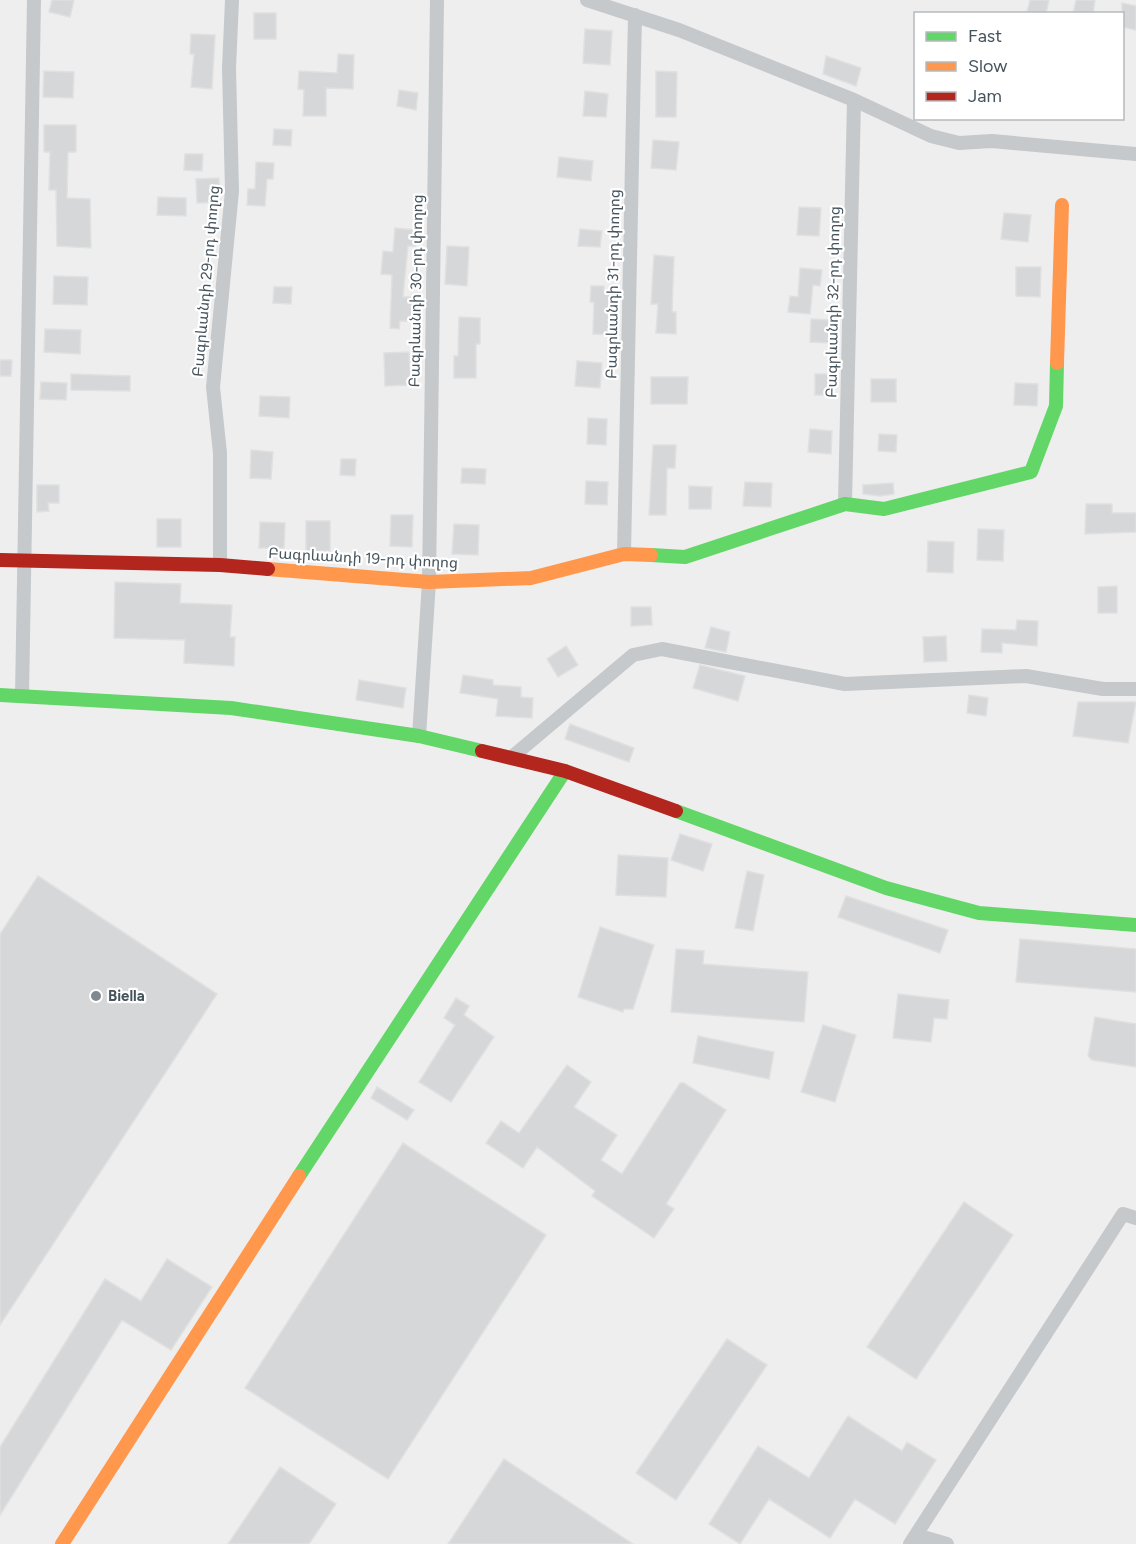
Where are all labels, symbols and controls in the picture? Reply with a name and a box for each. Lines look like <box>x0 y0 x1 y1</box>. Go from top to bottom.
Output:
legend <box>914 12 1124 120</box>
text: Fast <box>968 25 1002 47</box>
text: Slow <box>968 55 1007 77</box>
text: Jam <box>968 85 1002 107</box>
street label: Բագրևանդի 29-րդ փողոց <box>189 184 223 378</box>
street label: Բագրևանդի 31-րդ փողոց <box>602 189 624 379</box>
street label: Բագրևանդի 30-րդ փողոց <box>405 194 427 388</box>
street label: Բագրևանդի 32-րդ փողոց <box>822 206 844 398</box>
street label: Բագրևանդի 19-րդ փողոց <box>268 544 458 572</box>
place label: Biella <box>108 987 145 1005</box>
marker: Biella <box>89 989 103 1003</box>

